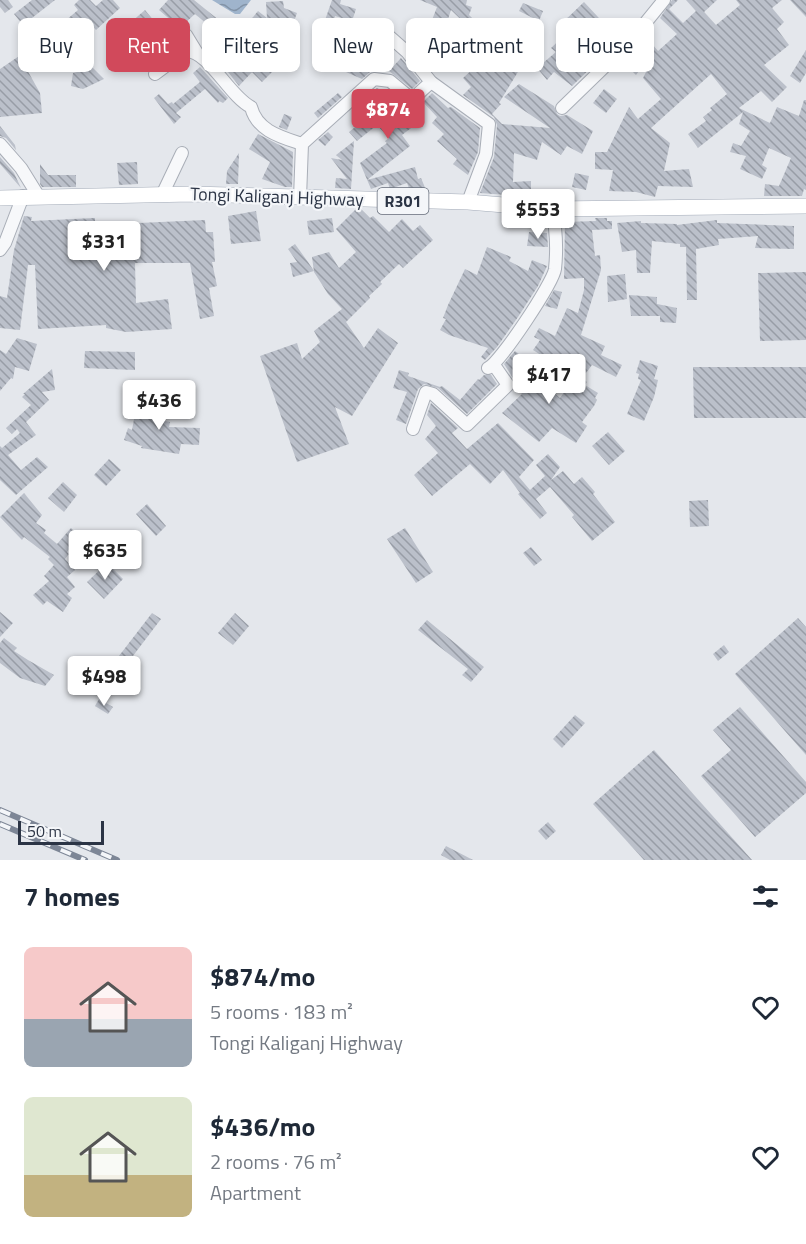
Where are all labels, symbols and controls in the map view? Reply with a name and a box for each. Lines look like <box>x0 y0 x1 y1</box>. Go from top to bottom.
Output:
chip: Buy <box>18 18 94 72</box>
chip: Rent <box>106 18 190 72</box>
chip: Filters <box>202 18 300 72</box>
chip: New <box>312 18 394 72</box>
chip: Apartment <box>406 18 544 72</box>
chip: House <box>556 18 654 72</box>
pin: $874 <box>352 89 424 140</box>
text: $874 <box>366 93 410 124</box>
street label: Tongi Kaliganj Highway <box>190 180 364 213</box>
road number: R301 <box>378 188 428 214</box>
pin: $553 <box>502 189 574 240</box>
text: $553 <box>516 193 560 224</box>
pin: $331 <box>68 221 140 272</box>
text: $331 <box>82 225 126 256</box>
pin: $417 <box>513 354 585 405</box>
text: $417 <box>527 358 571 389</box>
pin: $436 <box>123 380 195 431</box>
text: $436 <box>137 384 181 415</box>
pin: $635 <box>69 530 141 581</box>
text: $635 <box>83 534 127 565</box>
pin: $498 <box>68 656 140 707</box>
text: $498 <box>82 660 126 691</box>
scale bar <box>18 818 104 846</box>
text: 50 m <box>27 819 62 843</box>
text: 7 homes <box>24 877 120 916</box>
icon: filters <box>749 880 782 913</box>
text: $874/mo <box>210 957 315 996</box>
icon: home <box>72 971 144 1043</box>
icon: heart <box>749 991 782 1024</box>
text: 5 rooms · 183 m² <box>210 996 353 1027</box>
text: Tongi Kaliganj Highway <box>210 1027 403 1058</box>
text: $436/mo <box>210 1107 315 1146</box>
icon: home <box>72 1121 144 1193</box>
icon: heart <box>749 1141 782 1174</box>
text: 2 rooms · 76 m² <box>210 1146 342 1177</box>
text: Apartment <box>210 1177 301 1208</box>

